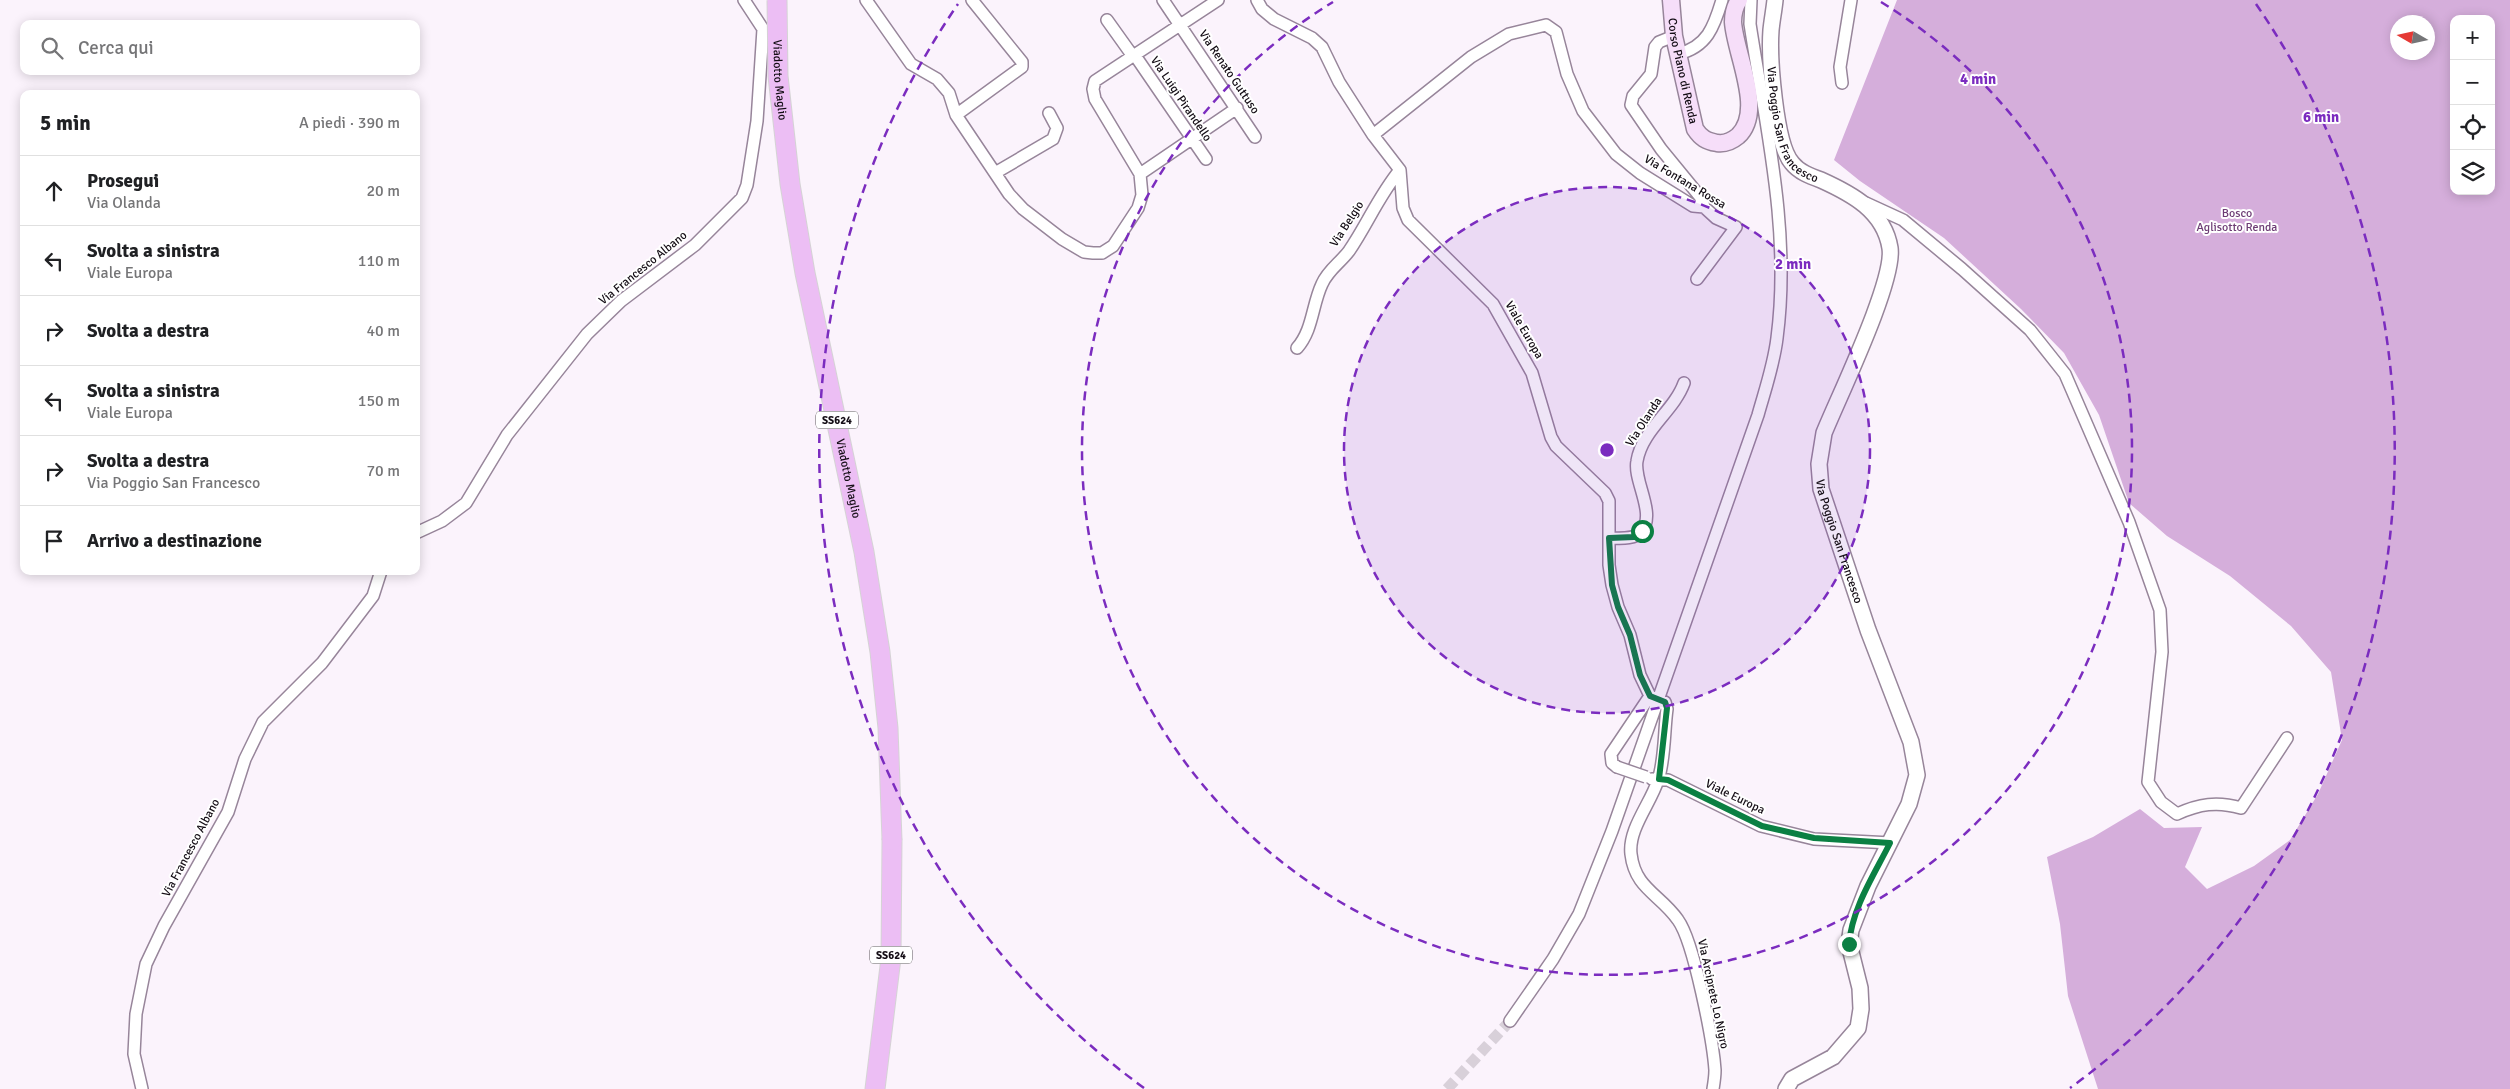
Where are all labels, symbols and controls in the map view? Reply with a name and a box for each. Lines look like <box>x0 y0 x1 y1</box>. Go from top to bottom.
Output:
north arrow <box>2390 15 2435 60</box>
map controls <box>2450 15 2495 195</box>
button: + <box>2450 15 2495 60</box>
street label: Corso Piano di Renda <box>1665 17 1701 125</box>
search box <box>20 20 420 75</box>
street label: Via Renato Guttuso <box>1195 27 1263 117</box>
icon: search <box>38 34 66 62</box>
text: Cerca qui <box>78 36 154 60</box>
street label: Viadotto Maglio <box>770 39 790 121</box>
street label: Via Luigi Pirandello <box>1147 54 1215 144</box>
button: − <box>2450 60 2495 105</box>
street label: Via Poggio San Francesco <box>1764 66 1820 186</box>
text: 4 min <box>1960 70 1996 88</box>
button: locate <box>2450 105 2495 150</box>
text: 6 min <box>2303 108 2339 126</box>
text: 5 min <box>40 110 91 136</box>
text: A piedi · 390 m <box>299 113 400 133</box>
button: layers <box>2450 150 2495 195</box>
street label: Via Fontana Rossa <box>1641 152 1729 212</box>
text: Prosegui <box>87 169 159 193</box>
icon: ahead <box>40 177 68 205</box>
text: 20 m <box>366 181 400 201</box>
text: Via Olanda <box>87 193 161 213</box>
street label: Via Belgio <box>1327 198 1367 250</box>
park label: Bosco Aglisotto Renda <box>2197 206 2277 235</box>
street label: Via Francesco Albano <box>596 228 690 308</box>
text: Svolta a sinistra <box>87 239 220 263</box>
icon: left <box>40 247 68 275</box>
text: 110 m <box>358 251 400 271</box>
text: 2 min <box>1775 255 1811 273</box>
text: Viale Europa <box>87 263 173 283</box>
street label: Viale Europa <box>1501 298 1547 362</box>
icon: right <box>40 317 68 345</box>
text: Svolta a destra <box>87 319 209 343</box>
text: 40 m <box>366 321 400 341</box>
text: Svolta a sinistra <box>87 379 220 403</box>
icon: left <box>40 387 68 415</box>
text: 150 m <box>358 391 400 411</box>
street label: Via Olanda <box>1623 395 1665 449</box>
text: Viale Europa <box>87 403 173 423</box>
road number: SS624 <box>816 412 858 428</box>
street label: Viadotto Maglio <box>833 437 864 520</box>
centre of rings <box>1598 441 1616 459</box>
text: Svolta a destra <box>87 449 209 473</box>
icon: right <box>40 457 68 485</box>
text: 70 m <box>366 461 400 481</box>
text: Via Poggio San Francesco <box>87 473 260 493</box>
street label: Via Poggio San Francesco <box>1813 479 1866 605</box>
route start <box>1631 520 1654 543</box>
icon: arrive <box>40 527 68 555</box>
text: Arrivo a destinazione <box>87 529 262 553</box>
street label: Viale Europa <box>1703 776 1767 818</box>
street label: Via Francesco Albano <box>159 796 223 900</box>
route end <box>1838 933 1861 956</box>
street label: Via Arciprete Lo Nigro <box>1694 938 1732 1050</box>
road number: SS624 <box>870 946 912 964</box>

